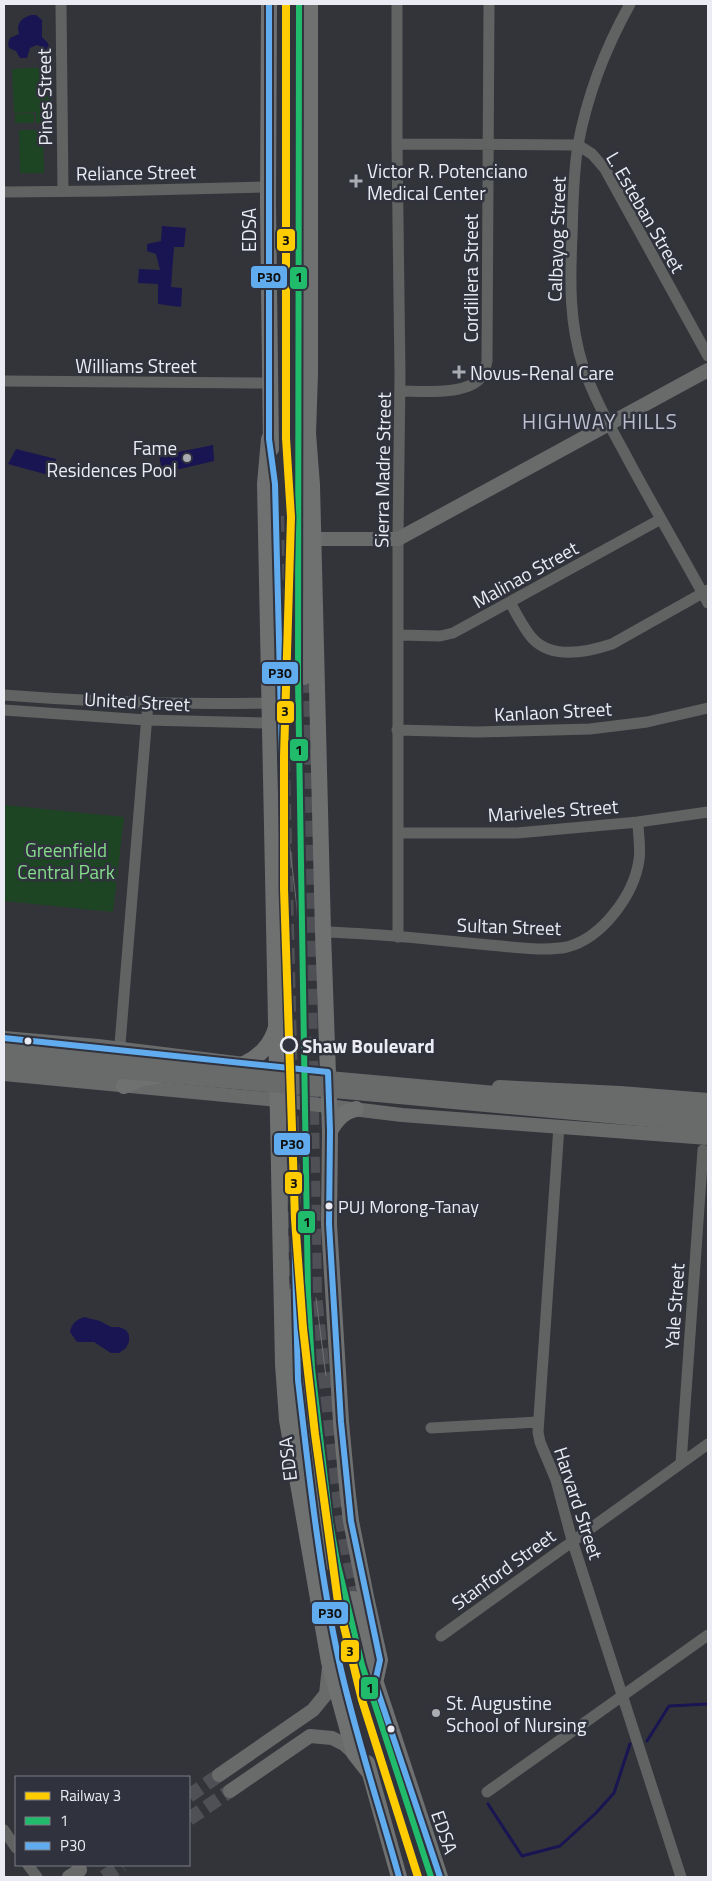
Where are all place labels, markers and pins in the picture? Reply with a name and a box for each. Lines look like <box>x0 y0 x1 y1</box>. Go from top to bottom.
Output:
place label: Victor R. Potenciano Medical Center <box>367 156 528 207</box>
marker: Victor R. Potenciano Medical Center <box>349 174 363 188</box>
place label: Novus-Renal Care <box>470 358 614 387</box>
marker: Novus-Renal Care <box>452 365 466 379</box>
place label: Fame Residences Pool <box>47 433 177 484</box>
marker: Fame Residences Pool <box>181 452 193 464</box>
place label: Shaw Boulevard <box>302 1031 435 1060</box>
unlabelled marker <box>23 1036 33 1046</box>
marker: Shaw Boulevard <box>280 1036 298 1054</box>
place label: PUJ Morong-Tanay <box>338 1193 479 1220</box>
marker: PUJ Morong-Tanay <box>324 1201 334 1211</box>
place label: St. Augustine School of Nursing <box>446 1688 587 1739</box>
marker: St. Augustine School of Nursing <box>430 1707 442 1719</box>
unlabelled marker <box>386 1724 396 1734</box>

